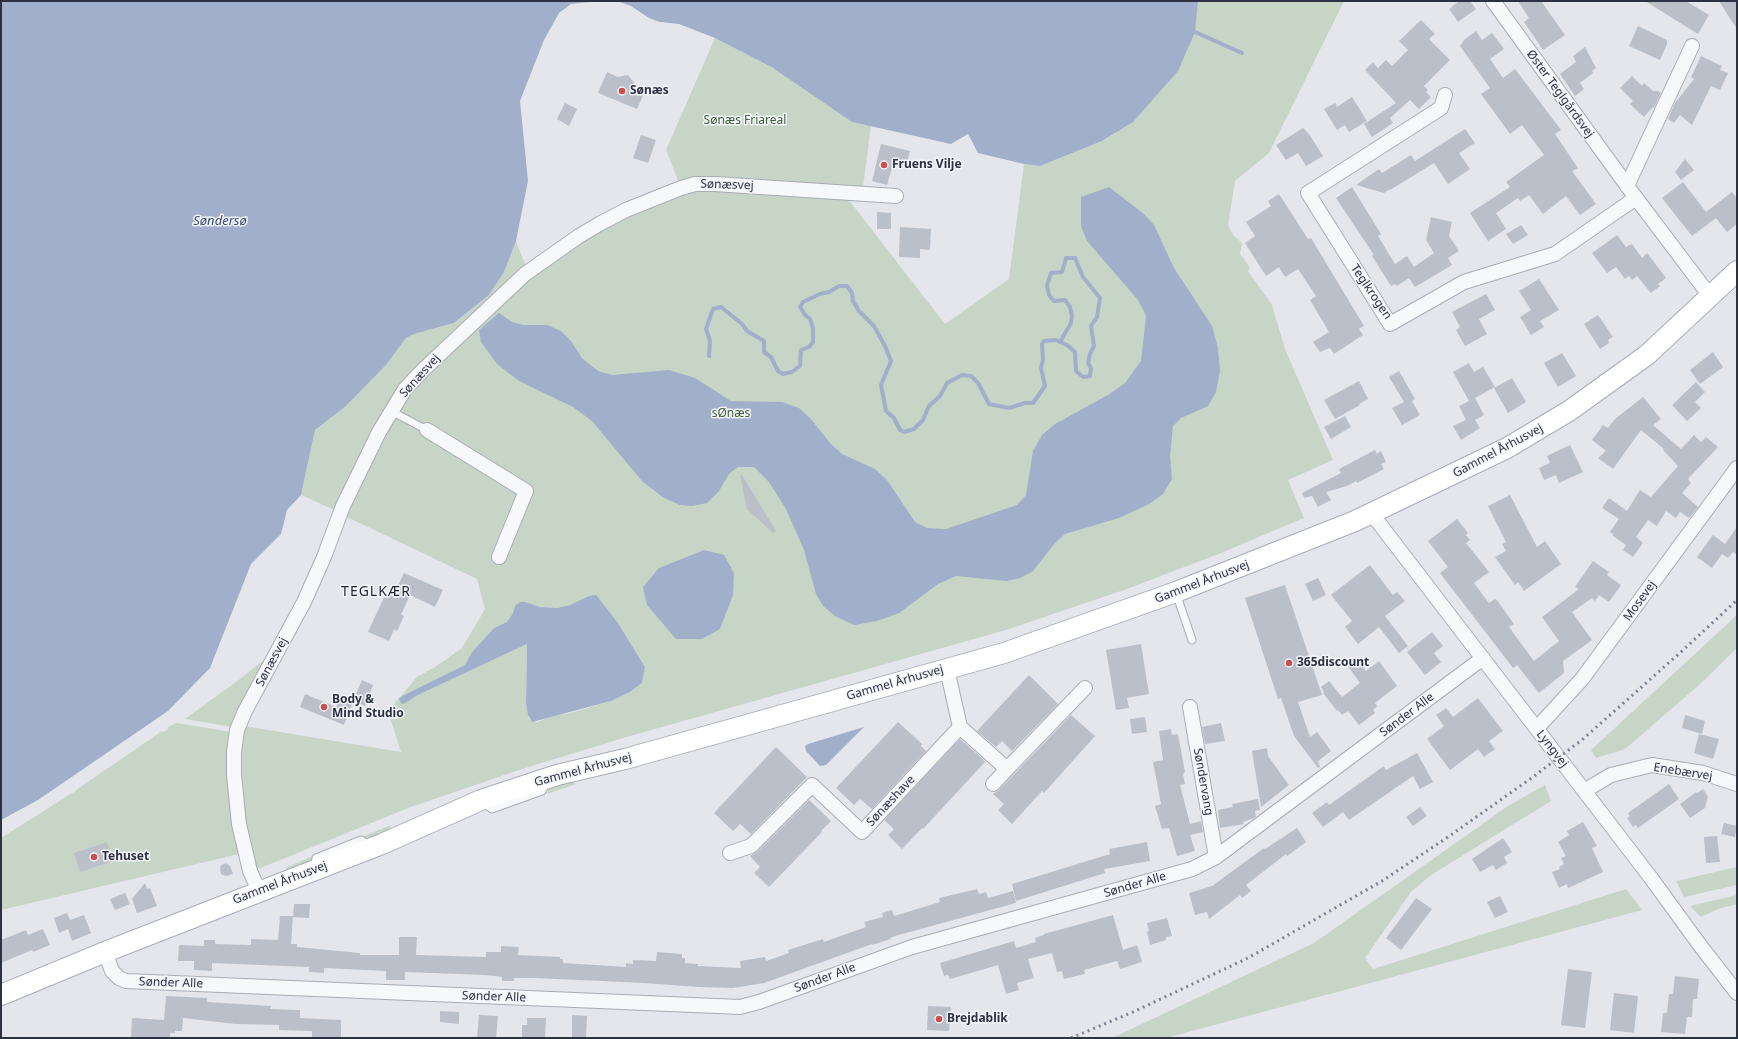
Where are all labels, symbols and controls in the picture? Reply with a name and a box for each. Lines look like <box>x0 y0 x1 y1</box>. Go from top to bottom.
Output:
street label: Øster Teglgårdsvej <box>1523 47 1597 141</box>
place label: Sønæs <box>630 84 669 98</box>
marker: Sønæs <box>617 86 627 96</box>
park label: Sønæs Friareal <box>704 114 786 128</box>
place label: Fruens Vilje <box>892 158 962 172</box>
marker: Fruens Vilje <box>879 160 889 170</box>
street label: Sønæsvej <box>700 177 754 193</box>
water label: Søndersø <box>193 213 247 229</box>
street label: Teglkrogen <box>1347 262 1395 322</box>
street label: Sønæsvej <box>397 351 443 401</box>
park label: sØnæs <box>712 407 750 421</box>
street label: Gammel Århusvej <box>1450 421 1546 481</box>
street label: Gammel Århusvej <box>1153 557 1251 607</box>
street label: Mosevej <box>1621 578 1659 624</box>
district label: TEGLKÆR <box>341 584 411 600</box>
street label: Sønæsvej <box>253 635 291 689</box>
place label: 365discount <box>1297 656 1369 670</box>
marker: 365discount <box>1284 658 1294 668</box>
street label: Gammel Århusvej <box>845 662 945 704</box>
street label: Sønder Alle <box>1377 690 1437 740</box>
place label: Body & Mind Studio <box>332 693 404 721</box>
marker: Body & Mind Studio <box>319 702 329 712</box>
street label: Lyngvej <box>1533 728 1571 770</box>
street label: Søndervang <box>1190 747 1216 817</box>
street label: Gammel Århusvej <box>533 750 633 790</box>
street label: Enebærvej <box>1652 760 1714 784</box>
street label: Sønæshave <box>864 773 918 829</box>
place label: Tehuset <box>102 850 149 864</box>
marker: Tehuset <box>89 852 99 862</box>
street label: Gammel Århusvej <box>231 858 329 908</box>
street label: Sønder Alle <box>1102 869 1168 901</box>
street label: Sønder Alle <box>792 960 858 996</box>
street label: Sønder Alle <box>139 975 203 991</box>
street label: Sønder Alle <box>462 989 526 1005</box>
place label: Brejdablik <box>947 1012 1008 1026</box>
marker: Brejdablik <box>934 1014 944 1024</box>

